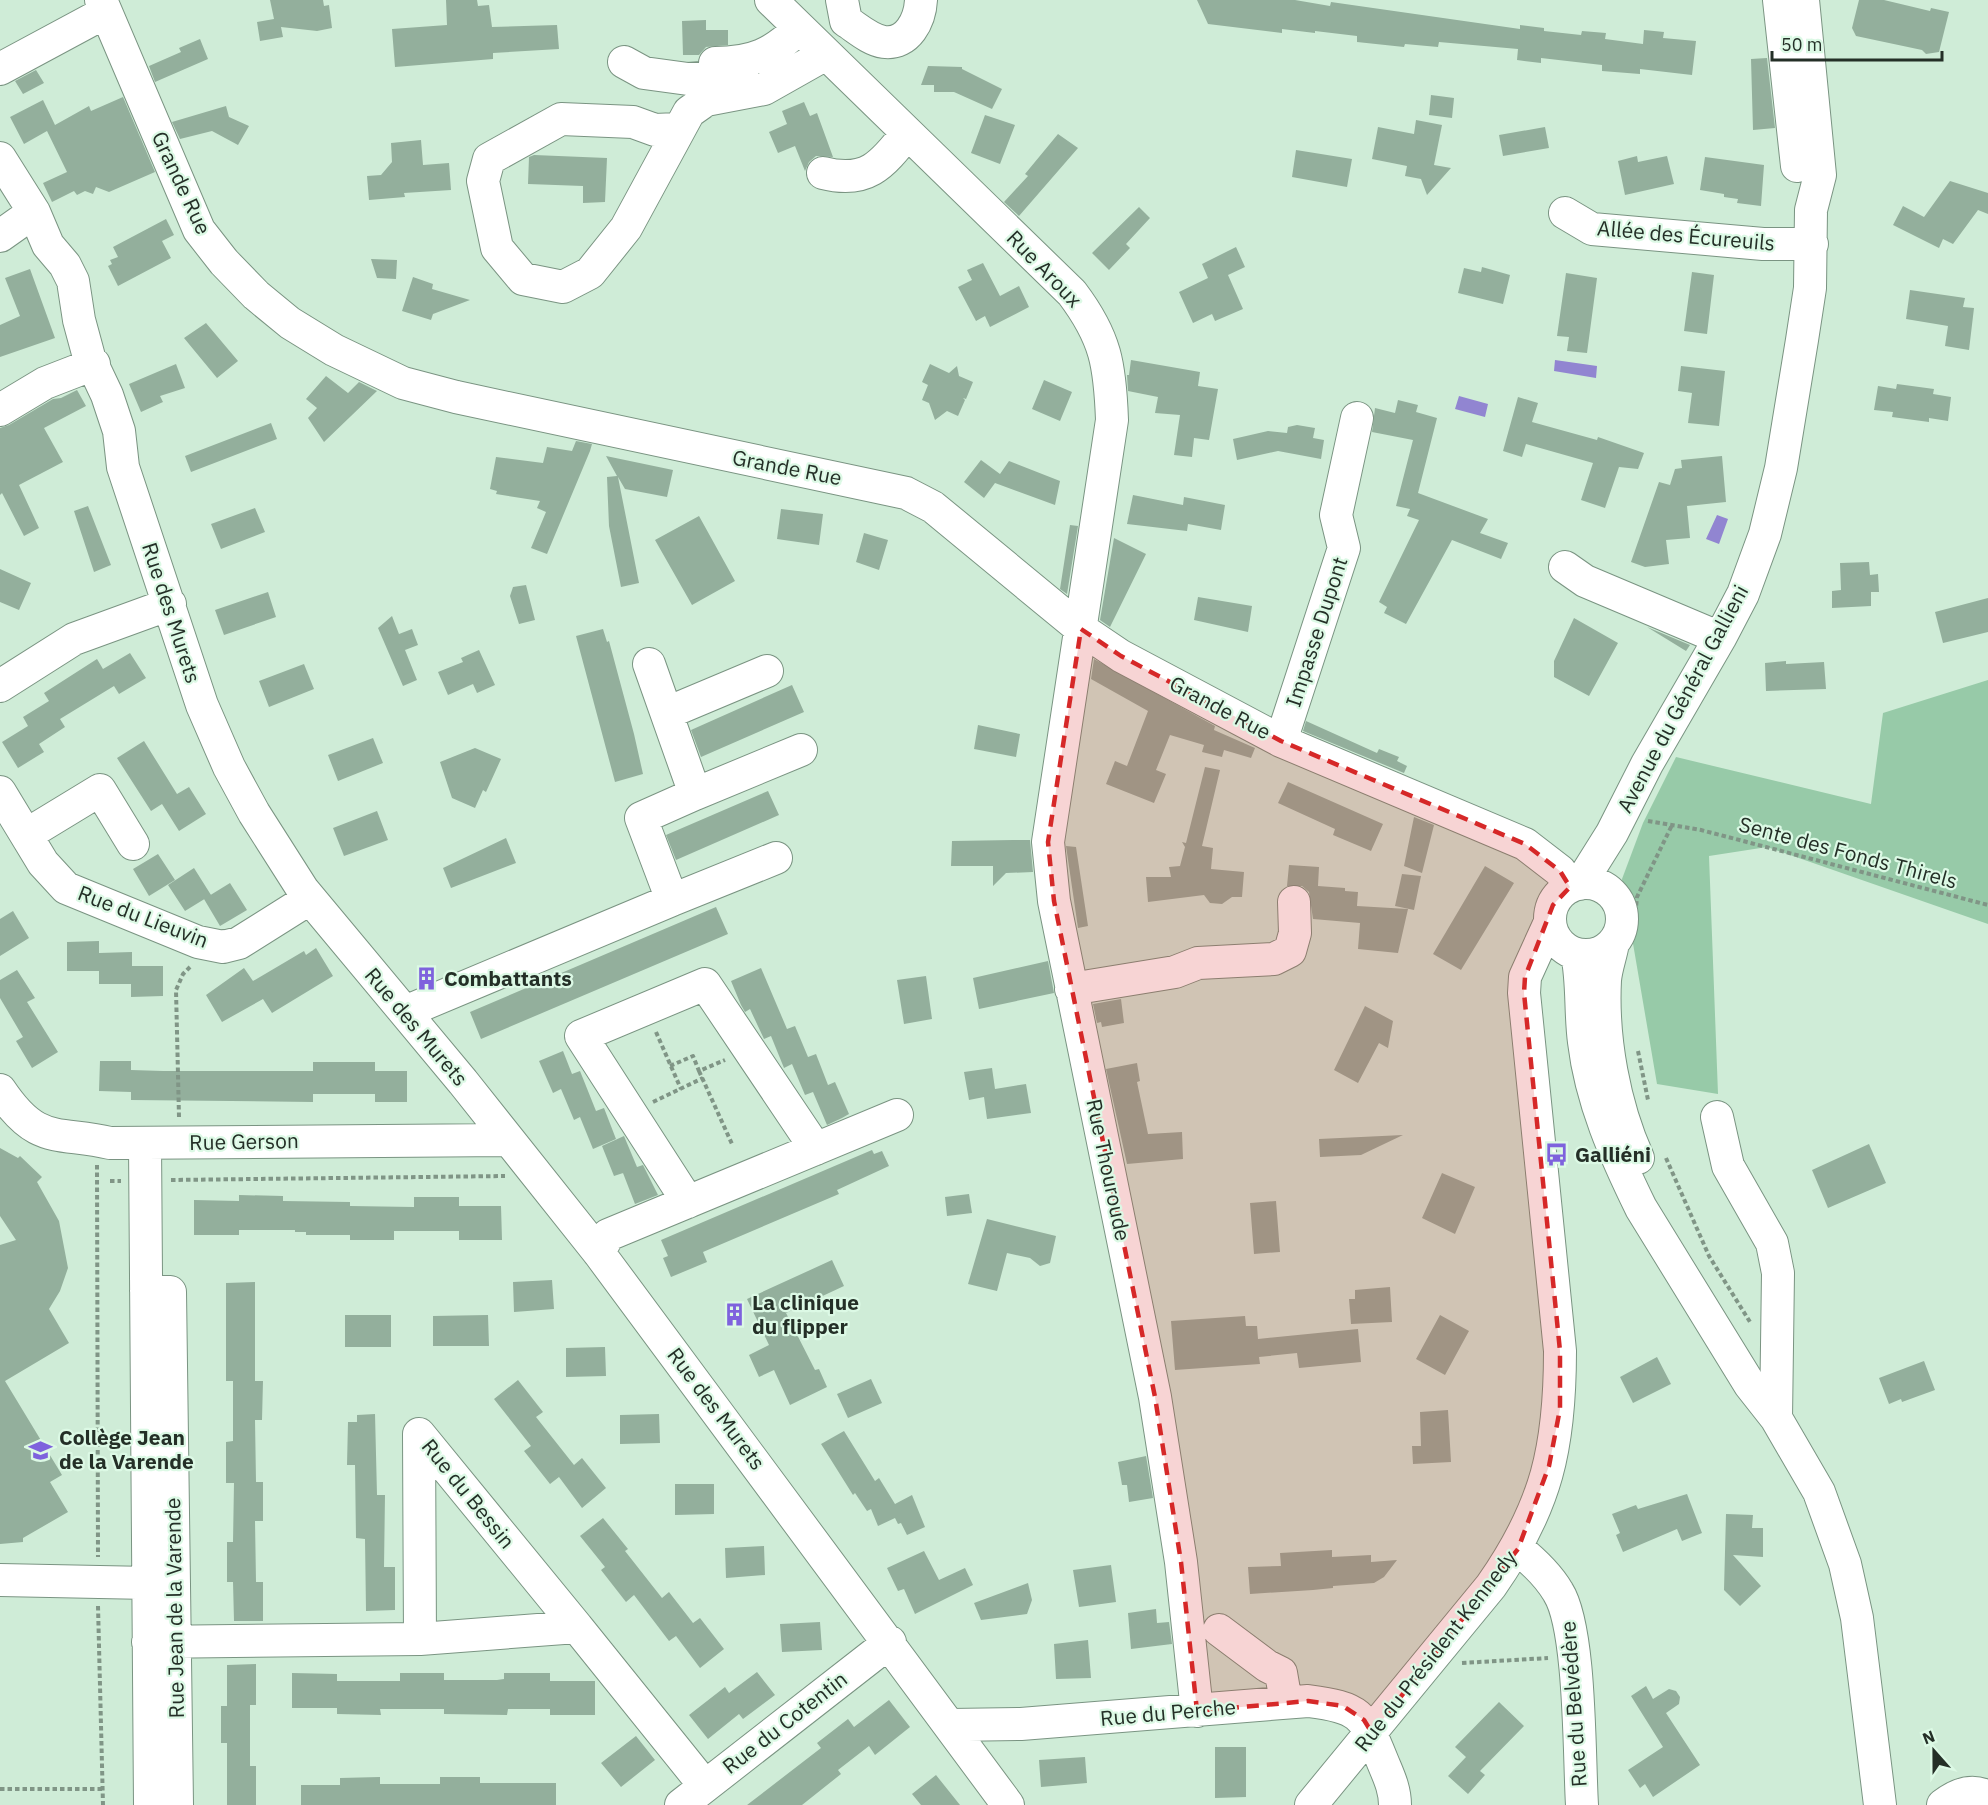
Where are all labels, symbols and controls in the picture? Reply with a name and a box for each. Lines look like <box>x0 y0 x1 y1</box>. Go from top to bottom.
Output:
scale bar <box>1772 24 1942 62</box>
text: 50 m <box>1781 33 1823 56</box>
street label: Grande Rue <box>146 126 218 239</box>
street label: Allée des Écureuils <box>1596 213 1776 257</box>
street label: Rue Aroux <box>1001 224 1089 313</box>
street label: Grande Rue <box>730 443 844 491</box>
street label: Rue des Murets <box>136 539 208 687</box>
street label: Impasse Dupont <box>1279 553 1353 710</box>
street label: Avenue du Général Gallieni <box>1610 580 1754 817</box>
street label: Grande Rue <box>1165 669 1276 746</box>
street label: Sente des Fonds Thirels <box>1736 809 1960 895</box>
street label: Rue du Lieuvin <box>74 878 213 954</box>
street label: Rue des Murets <box>359 961 475 1091</box>
place label: Combattants <box>444 964 572 992</box>
building icon: Combattants <box>413 966 439 992</box>
street label: Rue Thouroude <box>1080 1096 1138 1243</box>
street label: Rue Gerson <box>189 1126 299 1156</box>
place label: Galliéni <box>1575 1140 1651 1168</box>
bus stop icon: Galliéni <box>1544 1142 1570 1168</box>
place label: La clinique du flipper <box>752 1288 859 1340</box>
building icon: La clinique du flipper <box>721 1302 747 1328</box>
street label: Rue des Murets <box>662 1341 772 1475</box>
place label: Collège Jean de la Varende <box>59 1423 194 1475</box>
street label: Rue du Bessin <box>416 1433 522 1554</box>
school or university icon: Collège Jean de la Varende <box>28 1437 54 1463</box>
street label: Rue Jean de la Varende <box>158 1497 190 1719</box>
street label: Rue du Président Kennedy <box>1348 1544 1523 1757</box>
street label: Rue du Belvédère <box>1553 1620 1593 1788</box>
street label: Rue du Cotentin <box>716 1665 853 1780</box>
street label: Rue du Perche <box>1099 1692 1237 1732</box>
north arrow <box>1904 1721 1964 1781</box>
text: N <box>1920 1726 1938 1748</box>

